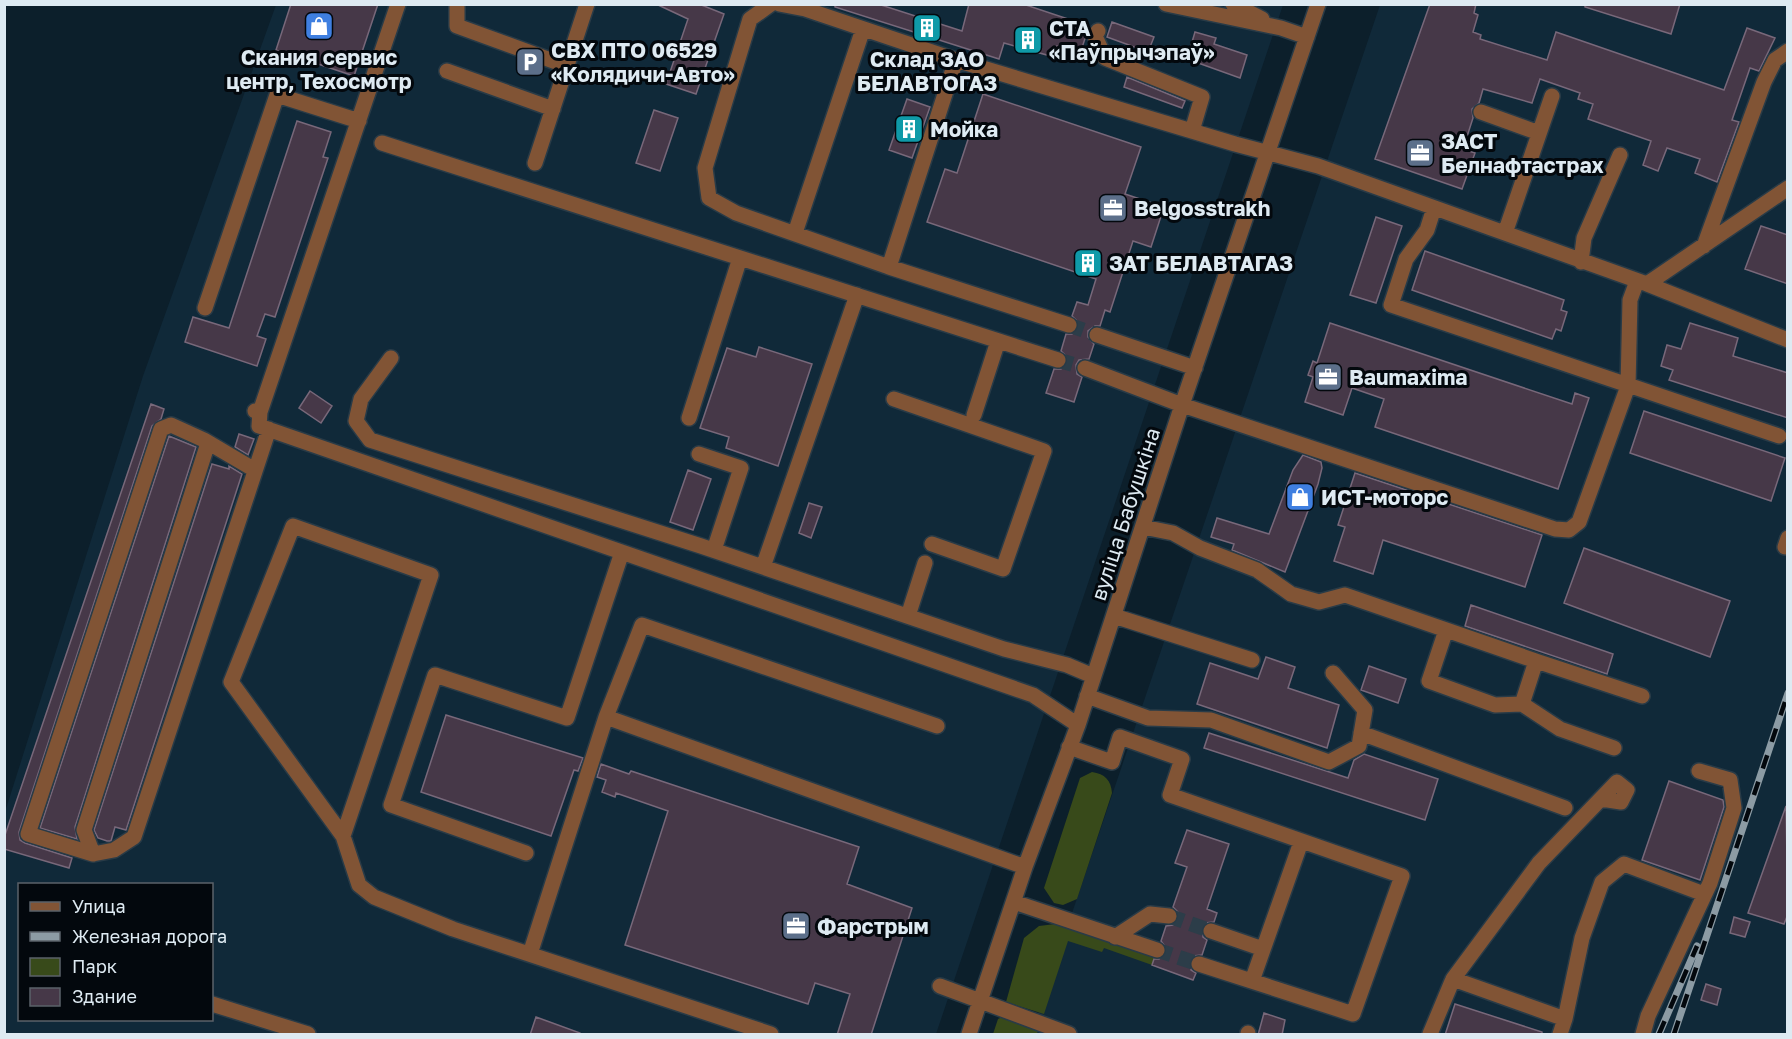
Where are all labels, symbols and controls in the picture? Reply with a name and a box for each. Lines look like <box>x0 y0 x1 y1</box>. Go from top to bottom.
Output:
shop icon: Скания сервис центр, Техосмотр <box>303 10 335 42</box>
building icon: Склад ЗАО БЕЛАВТОГАЗ <box>911 12 943 44</box>
place label: СТА «Паўпрычэпаў» <box>1049 15 1214 65</box>
building icon: СТА «Паўпрычэпаў» <box>1012 24 1044 56</box>
place label: СВХ ПТО 06529 «Колядичи-Авто» <box>551 37 735 87</box>
place label: Скания сервис центр, Техосмотр <box>226 44 412 94</box>
parking icon: СВХ ПТО 06529 «Колядичи-Авто» <box>514 46 546 78</box>
place label: Склад ЗАО БЕЛАВТОГАЗ <box>857 46 997 96</box>
building icon: Мойка <box>893 113 925 145</box>
place label: Мойка <box>930 116 998 142</box>
place label: ЗАСТ Белнафтастрах <box>1441 128 1604 178</box>
office icon: ЗАСТ Белнафтастрах <box>1404 137 1436 169</box>
office icon: Belgosstrakh <box>1097 192 1129 224</box>
place label: Belgosstrakh <box>1134 195 1270 221</box>
building icon: ЗАТ БЕЛАВТАГАЗ <box>1072 247 1104 279</box>
place label: ЗАТ БЕЛАВТАГАЗ <box>1109 250 1293 276</box>
office icon: Baumaxima <box>1312 361 1344 393</box>
place label: Baumaxima <box>1349 364 1468 390</box>
street label: вуліца Бабушкіна <box>1085 424 1165 604</box>
shop icon: ИСТ-моторс <box>1284 481 1316 513</box>
place label: ИСТ-моторс <box>1321 484 1448 510</box>
legend <box>18 883 213 1021</box>
text: Улица <box>72 895 126 917</box>
office icon: Фарстрым <box>780 910 812 942</box>
place label: Фарстрым <box>817 913 929 939</box>
text: Железная дорога <box>72 925 227 947</box>
text: Парк <box>72 955 117 977</box>
text: Здание <box>72 985 137 1007</box>

